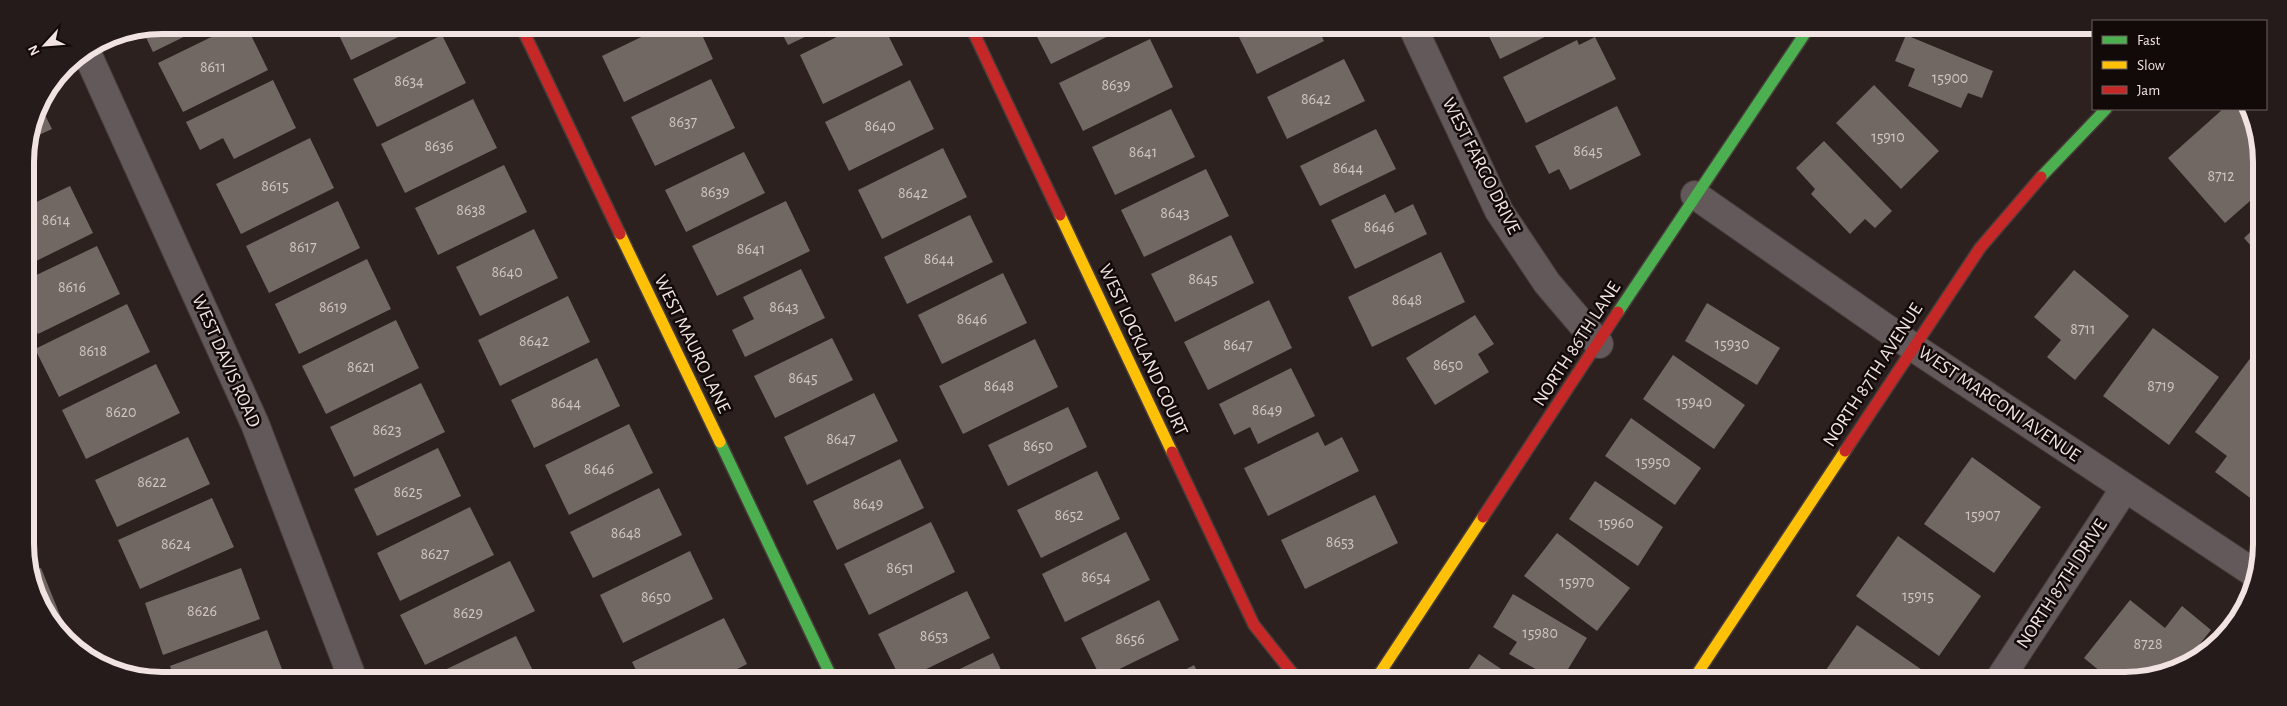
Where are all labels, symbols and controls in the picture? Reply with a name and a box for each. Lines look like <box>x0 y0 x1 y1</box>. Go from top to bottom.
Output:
north arrow <box>20 20 70 70</box>
legend <box>2092 20 2267 110</box>
text: Fast <box>2137 33 2161 48</box>
text: N <box>26 43 43 58</box>
text: Slow <box>2137 58 2165 73</box>
house number: 8611 <box>200 59 226 75</box>
house number: 15900 <box>1932 70 1968 86</box>
house number: 8634 <box>394 73 424 89</box>
house number: 8639 <box>1101 77 1131 93</box>
text: Jam <box>2137 83 2160 98</box>
house number: 8642 <box>1301 91 1331 107</box>
street label: WEST FARGO DRIVE <box>1438 95 1524 237</box>
house number: 8637 <box>669 114 698 130</box>
house number: 8640 <box>864 118 896 134</box>
house number: 15910 <box>1871 129 1905 145</box>
house number: 8636 <box>424 138 454 154</box>
house number: 8645 <box>1573 143 1603 159</box>
house number: 8641 <box>1129 144 1157 160</box>
house number: 8644 <box>1333 160 1364 176</box>
house number: 8712 <box>2207 168 2235 184</box>
house number: 8615 <box>261 178 289 194</box>
house number: 8639 <box>700 184 730 200</box>
house number: 8642 <box>898 185 928 201</box>
house number: 8638 <box>456 202 486 218</box>
house number: 8643 <box>1160 205 1190 221</box>
house number: 8614 <box>42 212 70 228</box>
house number: 8646 <box>1364 219 1394 235</box>
house number: 8617 <box>289 239 317 255</box>
house number: 8641 <box>737 241 765 257</box>
house number: 8644 <box>924 251 955 267</box>
street label: WEST LOCKLAND COURT <box>1095 261 1191 439</box>
house number: 8640 <box>491 264 523 280</box>
house number: 8645 <box>1188 271 1218 287</box>
street label: WEST MAURO LANE <box>650 272 734 416</box>
street label: NORTH 86TH LANE <box>1530 278 1624 410</box>
house number: 8616 <box>58 279 86 295</box>
street label: WEST DAVIS ROAD <box>188 292 264 430</box>
house number: 8648 <box>1392 292 1422 308</box>
house number: 8619 <box>319 299 347 315</box>
house number: 8643 <box>769 299 799 315</box>
street label: NORTH 87TH AVENUE <box>1820 300 1926 450</box>
house number: 8646 <box>957 311 987 327</box>
house number: 8711 <box>2070 321 2096 337</box>
house number: 8642 <box>519 333 549 349</box>
house number: 15930 <box>1715 336 1749 352</box>
house number: 8647 <box>1223 337 1253 353</box>
house number: 8618 <box>79 343 107 359</box>
street label: WEST MARCONI AVENUE <box>1914 343 2084 465</box>
house number: 8650 <box>1433 357 1463 373</box>
house number: 8621 <box>347 359 375 375</box>
house number: 8645 <box>788 370 818 386</box>
house number: 8648 <box>984 378 1014 394</box>
house number: 8719 <box>2147 378 2175 394</box>
house number: 15940 <box>1676 394 1712 410</box>
house number: 8644 <box>551 395 582 411</box>
house number: 8649 <box>1252 402 1282 418</box>
house number: 8620 <box>106 404 136 420</box>
house number: 8623 <box>373 422 401 438</box>
house number: 8647 <box>826 431 856 447</box>
house number: 8650 <box>1023 438 1053 454</box>
house number: 15950 <box>1636 454 1670 470</box>
house number: 8646 <box>584 461 614 477</box>
house number: 8622 <box>137 474 167 490</box>
house number: 8625 <box>393 484 423 500</box>
house number: 8649 <box>853 496 883 512</box>
house number: 8652 <box>1054 507 1084 523</box>
house number: 15907 <box>1966 507 2001 523</box>
house number: 15960 <box>1598 515 1634 531</box>
street label: NORTH 87TH DRIVE <box>2013 516 2111 652</box>
house number: 8648 <box>611 525 641 541</box>
house number: 8653 <box>1326 534 1354 550</box>
house number: 8624 <box>161 536 191 552</box>
house number: 8627 <box>420 546 450 562</box>
house number: 8651 <box>886 560 914 576</box>
house number: 8654 <box>1081 569 1111 585</box>
house number: 15970 <box>1560 574 1594 590</box>
house number: 15915 <box>1902 588 1934 604</box>
house number: 8650 <box>641 589 671 605</box>
house number: 8626 <box>187 603 217 619</box>
house number: 8629 <box>453 605 483 621</box>
house number: 15980 <box>1522 625 1558 641</box>
house number: 8653 <box>920 628 948 644</box>
house number: 8656 <box>1115 631 1145 647</box>
house number: 8728 <box>2133 636 2163 652</box>

